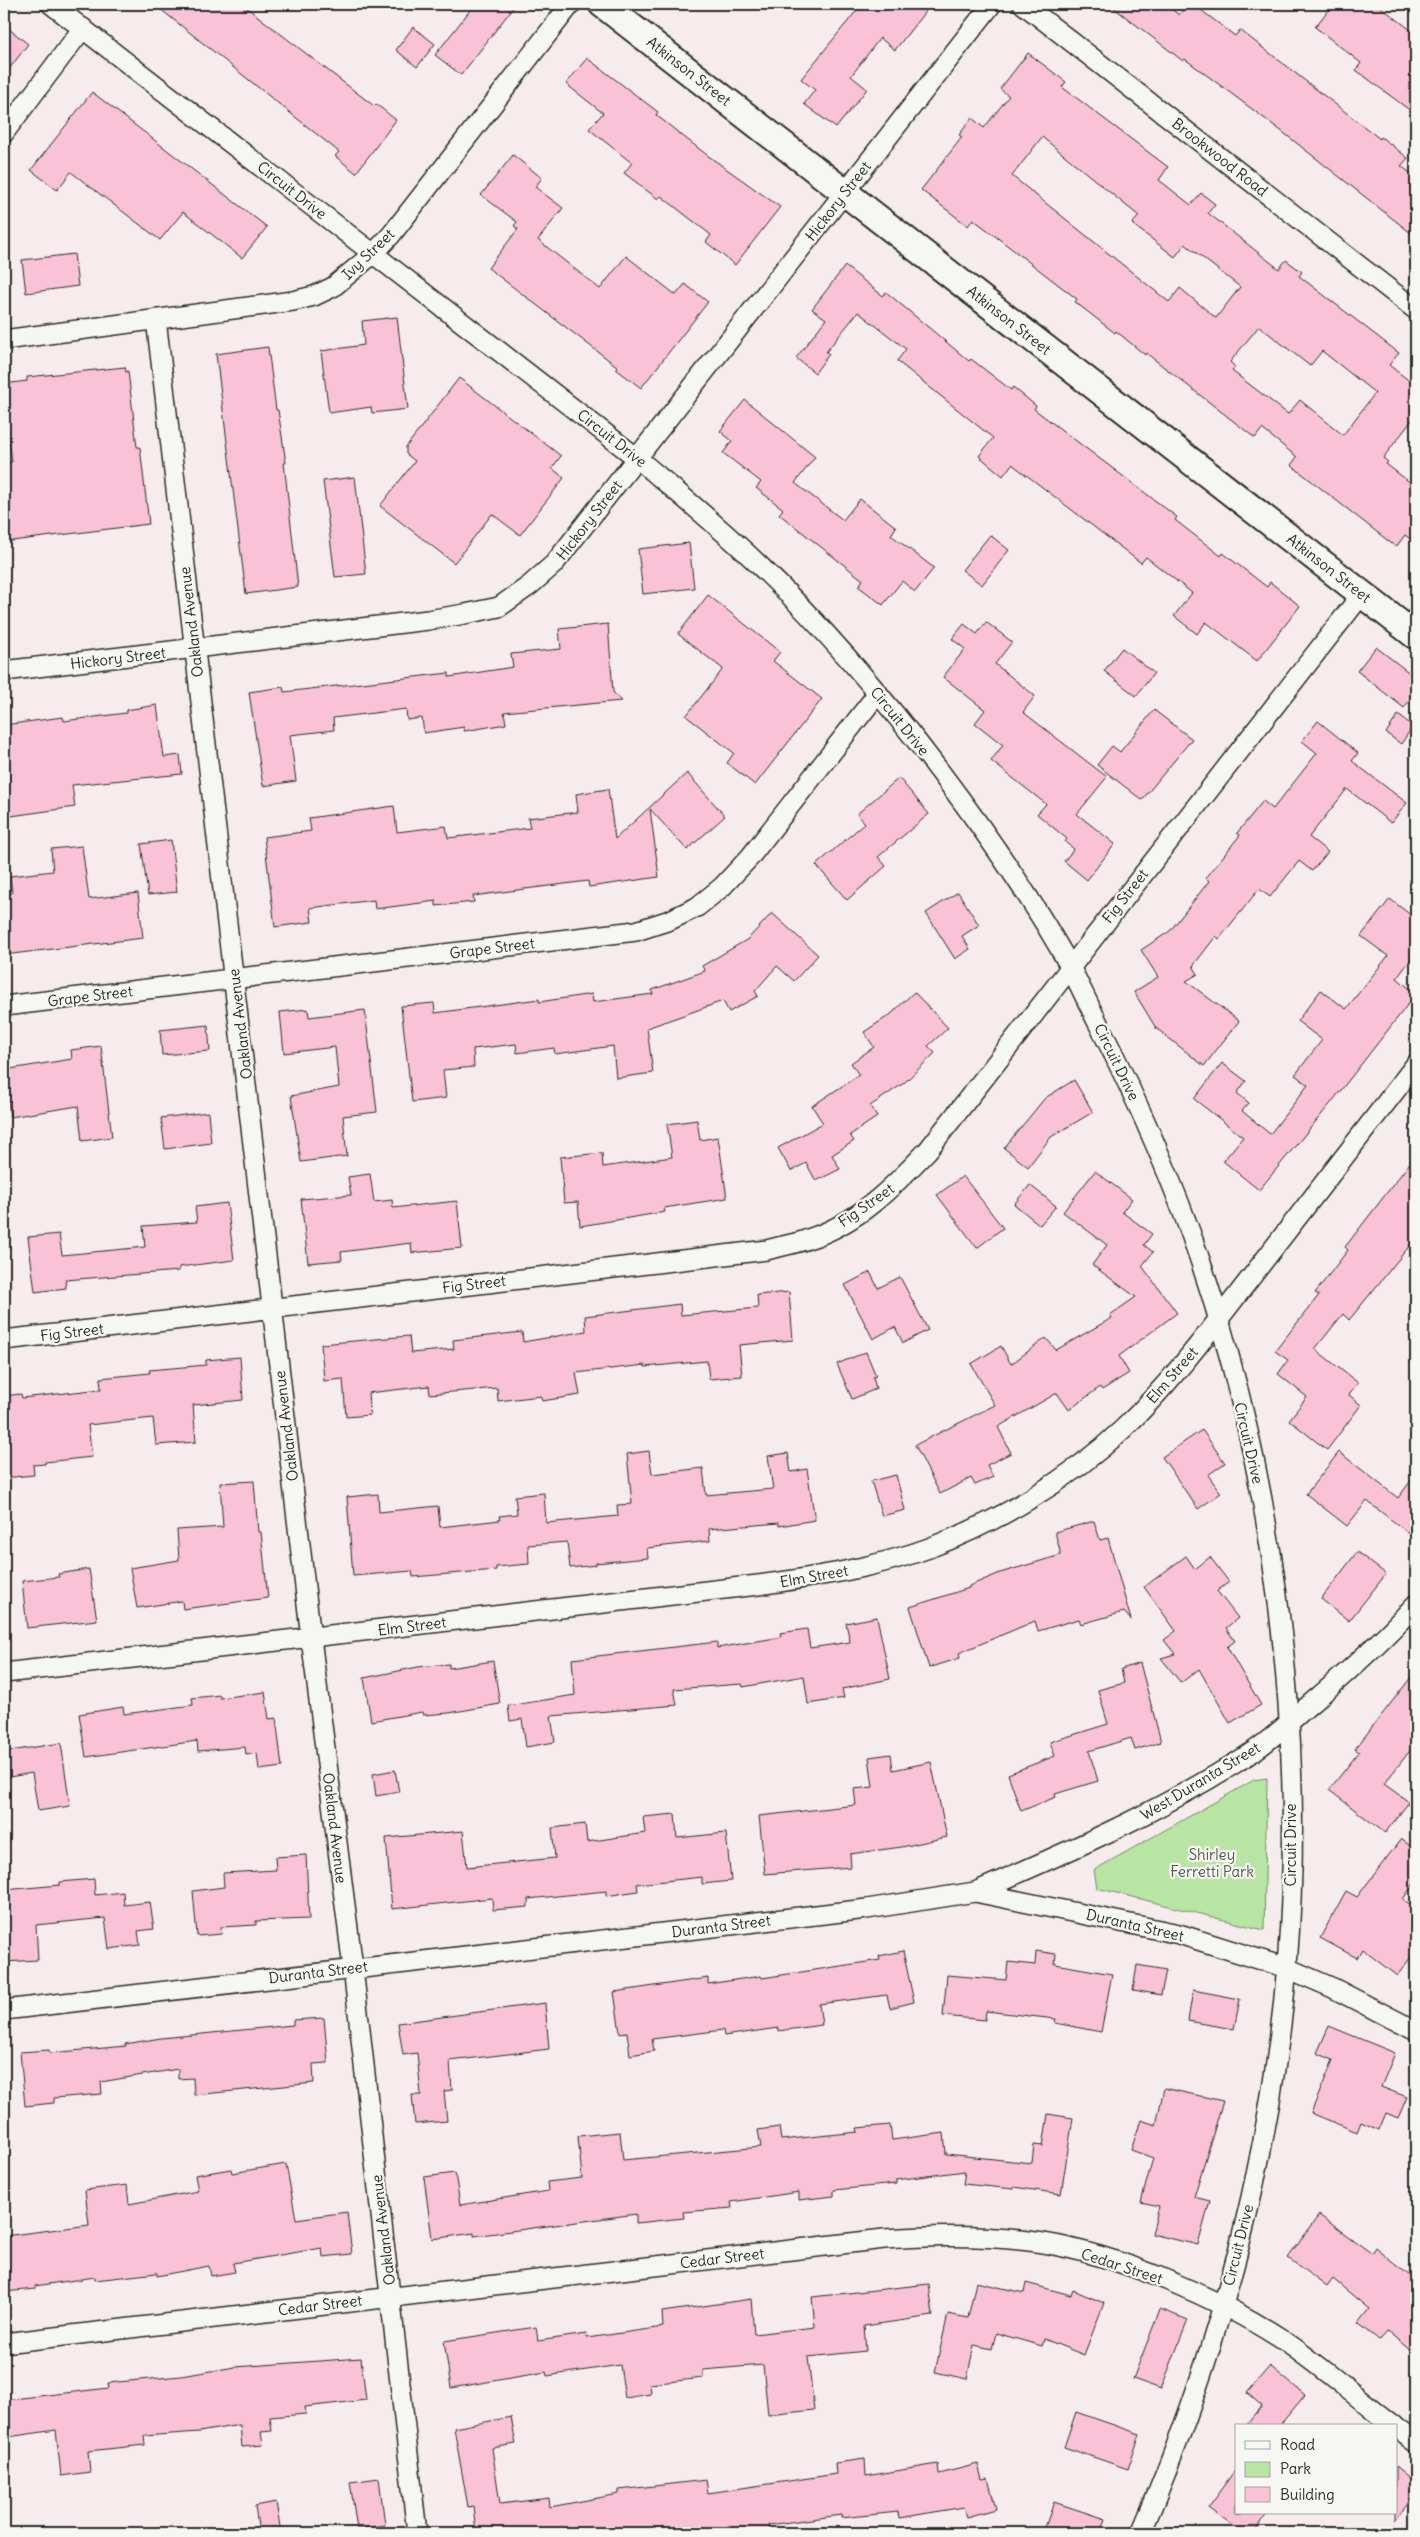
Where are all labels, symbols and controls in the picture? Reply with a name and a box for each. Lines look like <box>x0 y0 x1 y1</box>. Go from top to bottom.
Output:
street label: Atkinson Street <box>643 32 735 110</box>
street label: Brookwood Road <box>1168 114 1272 200</box>
street label: Circuit Drive <box>253 157 331 223</box>
street label: Hickory Street <box>801 157 875 245</box>
street label: Ivy Street <box>338 224 398 284</box>
street label: Atkinson Street <box>963 281 1055 359</box>
street label: Circuit Drive <box>573 405 651 471</box>
street label: Hickory Street <box>552 476 626 564</box>
street label: Atkinson Street <box>1283 529 1375 607</box>
street label: Oakland Avenue <box>175 566 207 678</box>
street label: Hickory Street <box>69 643 167 673</box>
street label: Circuit Drive <box>866 683 934 759</box>
street label: Fig Street <box>1098 865 1152 927</box>
street label: Grape Street <box>448 933 536 963</box>
street label: Oakland Avenue <box>224 968 256 1080</box>
street label: Grape Street <box>46 981 134 1011</box>
street label: Circuit Drive <box>1090 1021 1144 1103</box>
street label: Fig Street <box>834 1179 898 1231</box>
street label: Fig Street <box>441 1271 507 1297</box>
street label: Fig Street <box>39 1319 105 1345</box>
street label: Elm Street <box>1142 1343 1202 1407</box>
street label: Oakland Avenue <box>270 1370 302 1482</box>
street label: Circuit Drive <box>1230 1400 1268 1486</box>
street label: Elm Street <box>778 1561 850 1591</box>
street label: Elm Street <box>377 1612 447 1640</box>
street label: West Duranta Street <box>1137 1738 1263 1824</box>
street label: Oakland Avenue <box>319 1772 351 1884</box>
street label: Circuit Drive <box>1281 1803 1300 1887</box>
park label: Shirley Ferretti Park <box>1170 1845 1254 1881</box>
street label: Duranta Street <box>1084 1905 1186 1945</box>
street label: Duranta Street <box>670 1910 772 1942</box>
street label: Duranta Street <box>267 1956 369 1988</box>
street label: Oakland Avenue <box>367 2174 399 2286</box>
street label: Circuit Drive <box>1219 2202 1257 2288</box>
street label: Cedar Street <box>679 2243 765 2273</box>
street label: Cedar Street <box>1079 2244 1165 2288</box>
street label: Cedar Street <box>277 2290 363 2320</box>
legend <box>1235 2424 1398 2514</box>
text: Road <box>1280 2435 1315 2454</box>
text: Park <box>1280 2459 1311 2478</box>
text: Building <box>1280 2485 1335 2504</box>

